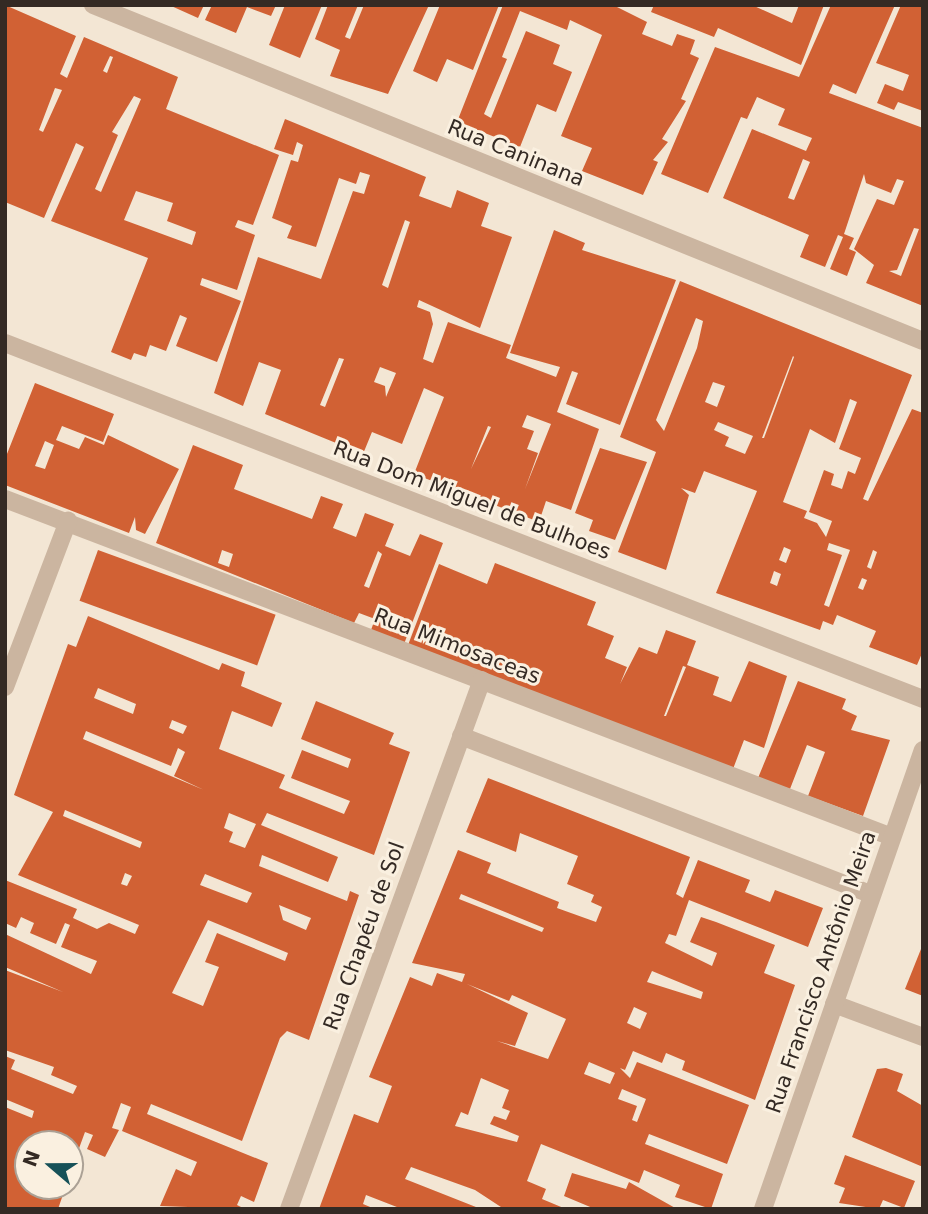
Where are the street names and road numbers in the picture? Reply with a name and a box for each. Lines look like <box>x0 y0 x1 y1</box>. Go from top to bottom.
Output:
street label: Rua Caninana <box>444 114 588 192</box>
street label: Rua Dom Miguel de Bulhoes <box>330 435 614 565</box>
street label: Rua Mimosaceas <box>370 603 544 689</box>
street label: Rua Francisco Antônio Meira <box>761 827 881 1117</box>
street label: Rua Chapéu de Sol <box>318 838 410 1034</box>

